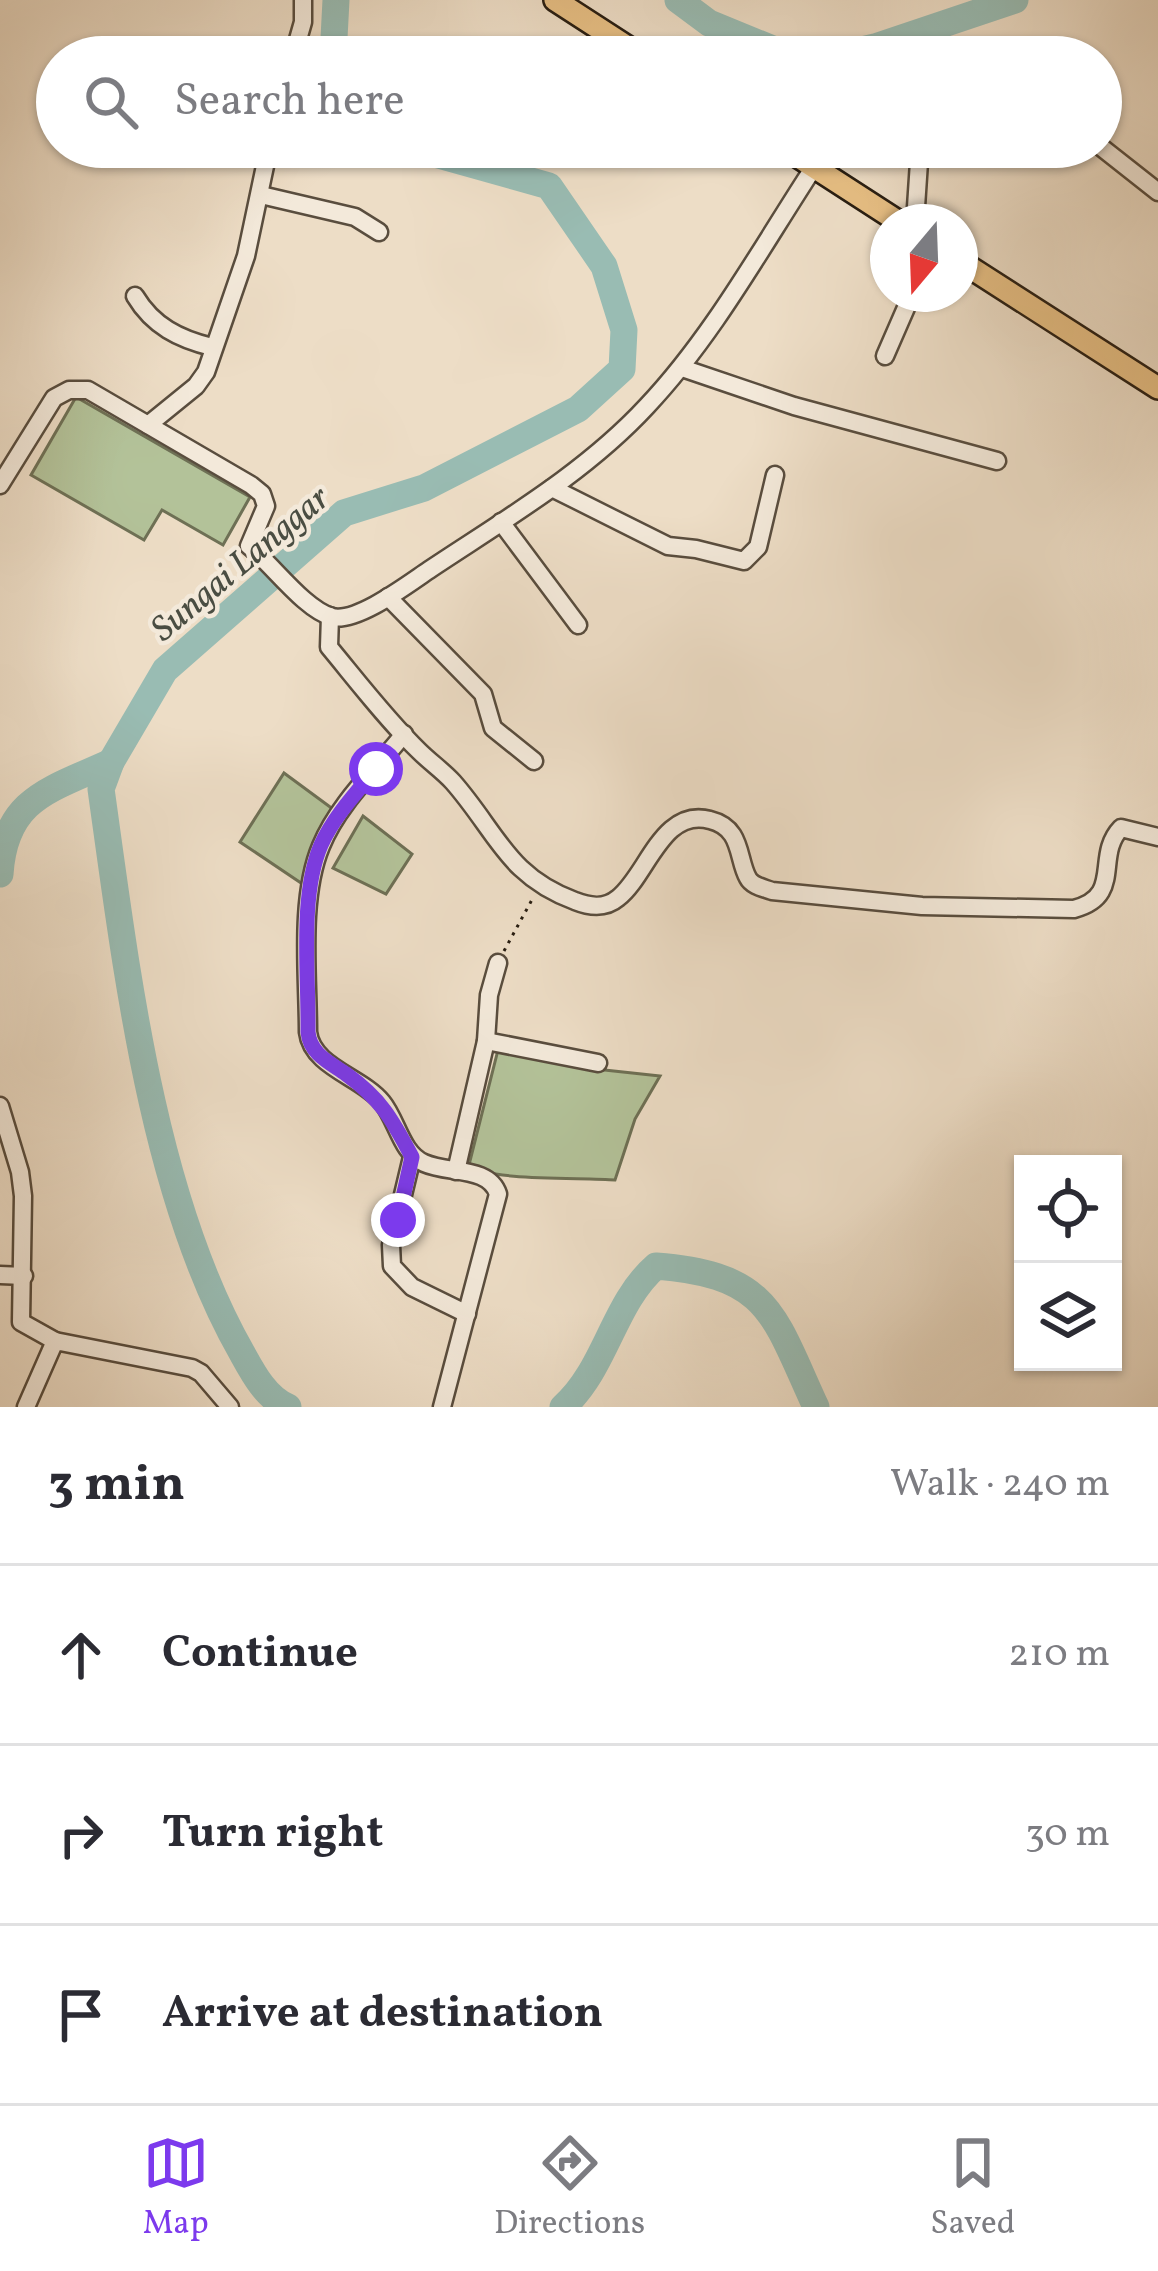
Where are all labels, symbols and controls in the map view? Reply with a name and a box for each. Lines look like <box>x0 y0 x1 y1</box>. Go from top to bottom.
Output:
search box <box>36 36 1122 168</box>
icon: search <box>78 69 144 135</box>
text: Search here <box>174 71 405 134</box>
north arrow <box>870 204 978 312</box>
water label: Sungai Langgar <box>141 475 342 655</box>
route start <box>349 742 403 796</box>
map controls <box>1014 1155 1122 1371</box>
button: locate <box>1014 1155 1122 1263</box>
route end <box>371 1193 425 1247</box>
button: layers <box>1014 1263 1122 1371</box>
text: 3 min <box>48 1450 185 1521</box>
text: Walk · 240 m <box>890 1458 1110 1512</box>
icon: ahead <box>48 1622 114 1688</box>
text: Continue <box>162 1623 358 1686</box>
text: 210 m <box>1008 1628 1110 1682</box>
icon: right <box>48 1802 114 1868</box>
text: Turn right <box>162 1803 383 1866</box>
text: 30 m <box>1025 1808 1110 1862</box>
icon: arrive <box>48 1982 114 2048</box>
text: Arrive at destination <box>162 1983 603 2046</box>
tab: Map <box>143 2130 209 2248</box>
tab: Directions <box>494 2130 645 2248</box>
tab: Saved <box>930 2130 1015 2248</box>

